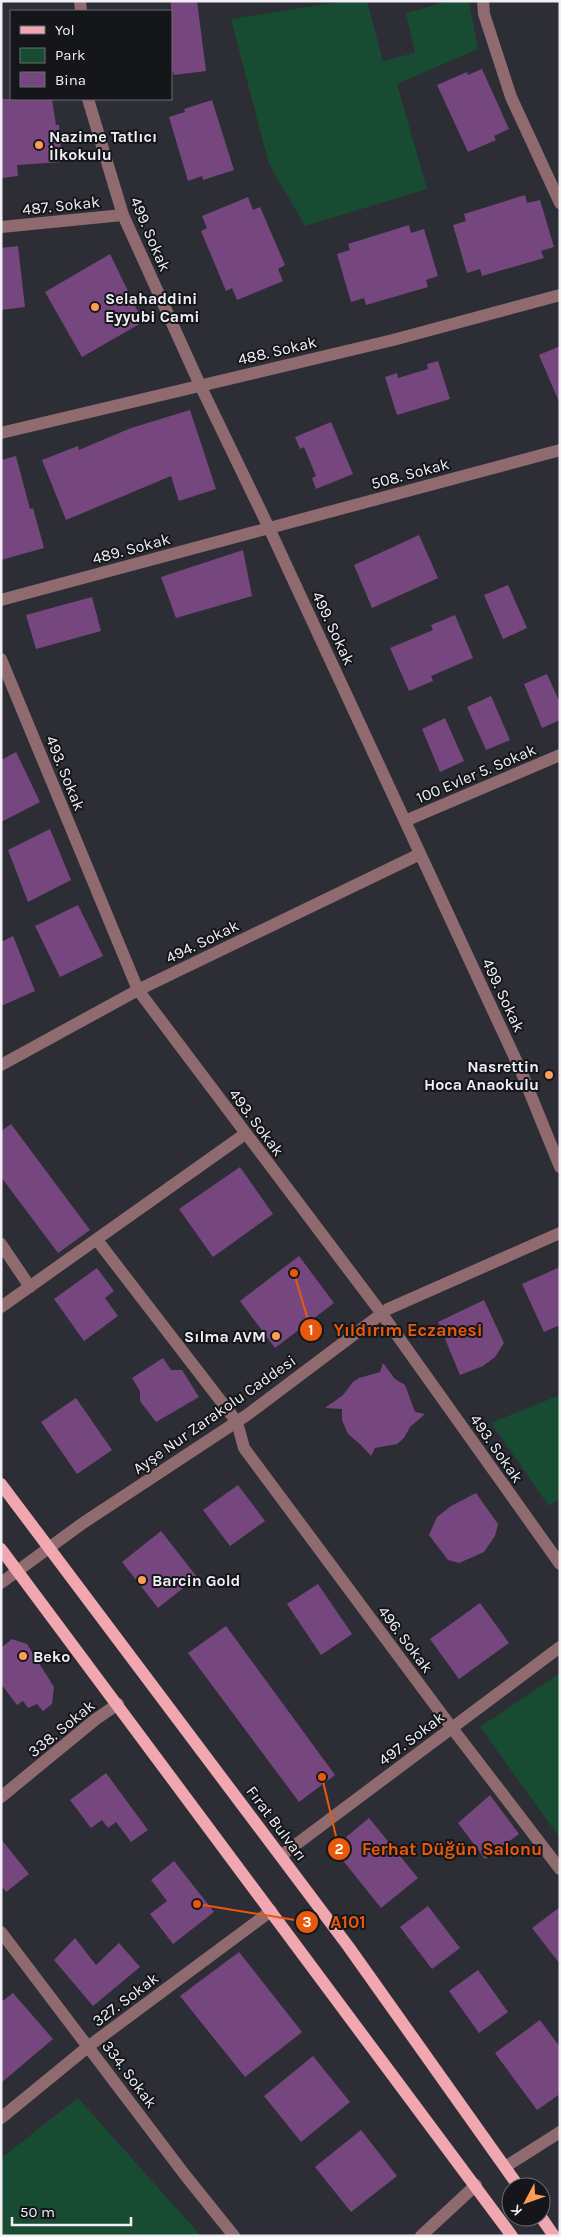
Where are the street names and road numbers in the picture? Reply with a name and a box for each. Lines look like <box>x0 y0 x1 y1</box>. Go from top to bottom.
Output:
street label: 487. Sokak <box>21 192 101 219</box>
street label: 499. Sokak <box>126 194 175 274</box>
street label: 488. Sokak <box>236 332 318 369</box>
street label: 508. Sokak <box>369 454 451 493</box>
street label: 489. Sokak <box>90 529 172 568</box>
street label: 499. Sokak <box>308 588 359 668</box>
street label: 493. Sokak <box>42 733 89 814</box>
street label: 100 Evler 5. Sokak <box>413 740 539 807</box>
street label: 494. Sokak <box>163 916 242 967</box>
street label: 499. Sokak <box>478 955 529 1035</box>
street label: 493. Sokak <box>225 1085 288 1160</box>
street label: Ayşe Nur Zarakolu Caddesi <box>129 1351 299 1478</box>
street label: 493. Sokak <box>466 1410 527 1486</box>
street label: 496. Sokak <box>374 1602 437 1677</box>
street label: 338. Sokak <box>24 1696 99 1761</box>
street label: 497. Sokak <box>375 1707 448 1769</box>
street label: Fırat Bulvarı <box>242 1782 311 1865</box>
street label: 327. Sokak <box>88 1968 162 2031</box>
street label: 334. Sokak <box>98 2037 161 2112</box>

